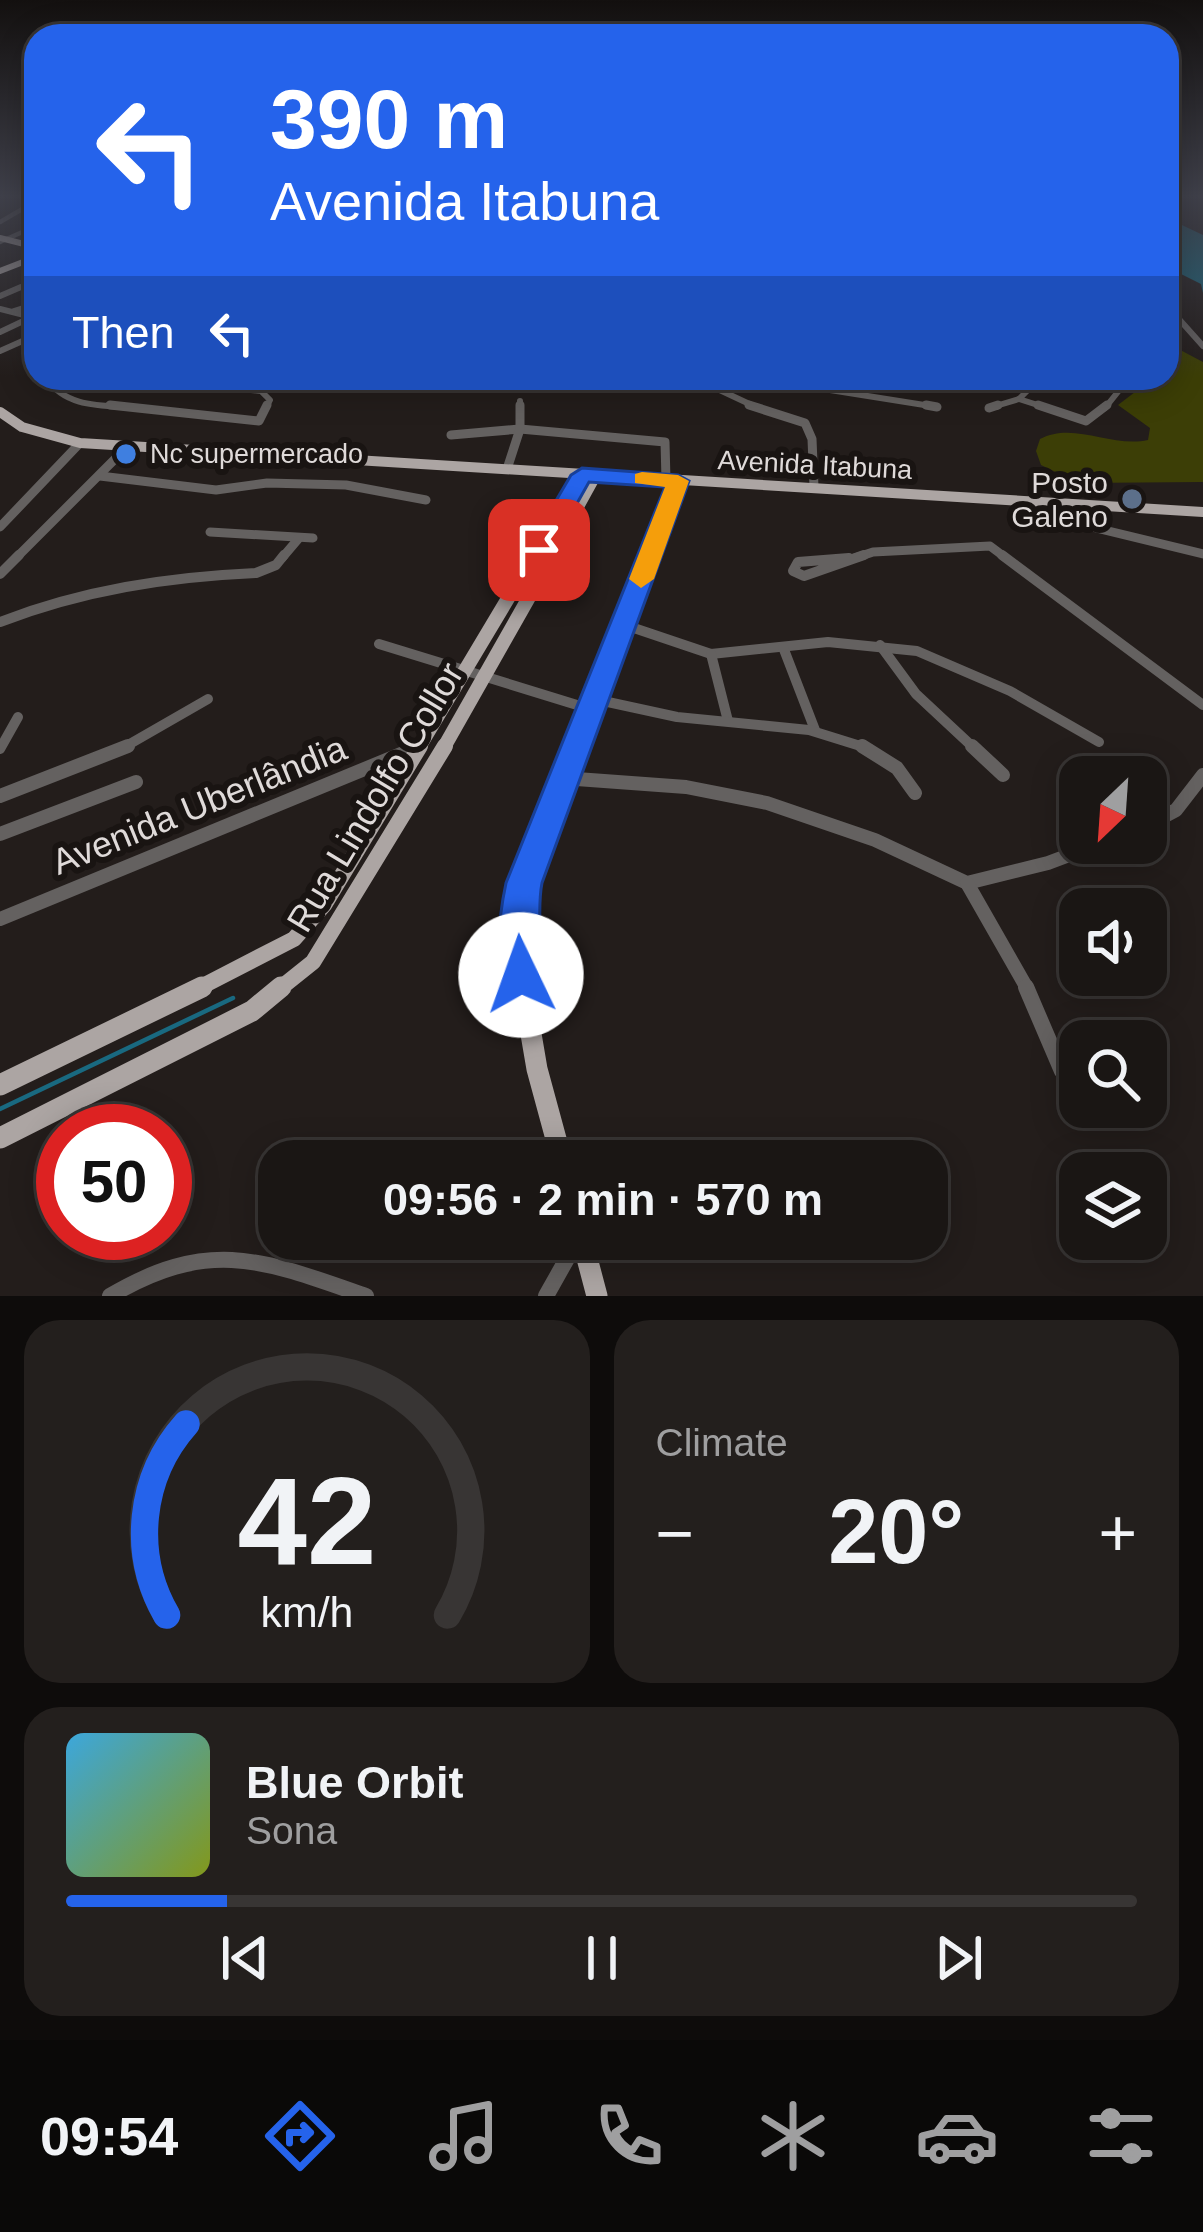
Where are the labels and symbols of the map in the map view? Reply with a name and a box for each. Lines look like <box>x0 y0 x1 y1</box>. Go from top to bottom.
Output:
place label: Nc supermercado <box>150 439 363 469</box>
marker: Nc supermercado <box>113 441 139 467</box>
street label: Avenida Itabuna <box>717 445 914 485</box>
place label: Posto Galeno <box>1011 466 1108 533</box>
marker: Posto Galeno <box>1119 486 1145 512</box>
pin <box>488 499 590 601</box>
street label: Rua Lindolfo Collor <box>279 655 471 939</box>
street label: Avenida Uberlândia <box>46 727 353 883</box>
north arrow <box>1059 756 1167 864</box>
position arrow <box>458 912 584 1038</box>
speed limit sign: 50 <box>36 1104 192 1260</box>

